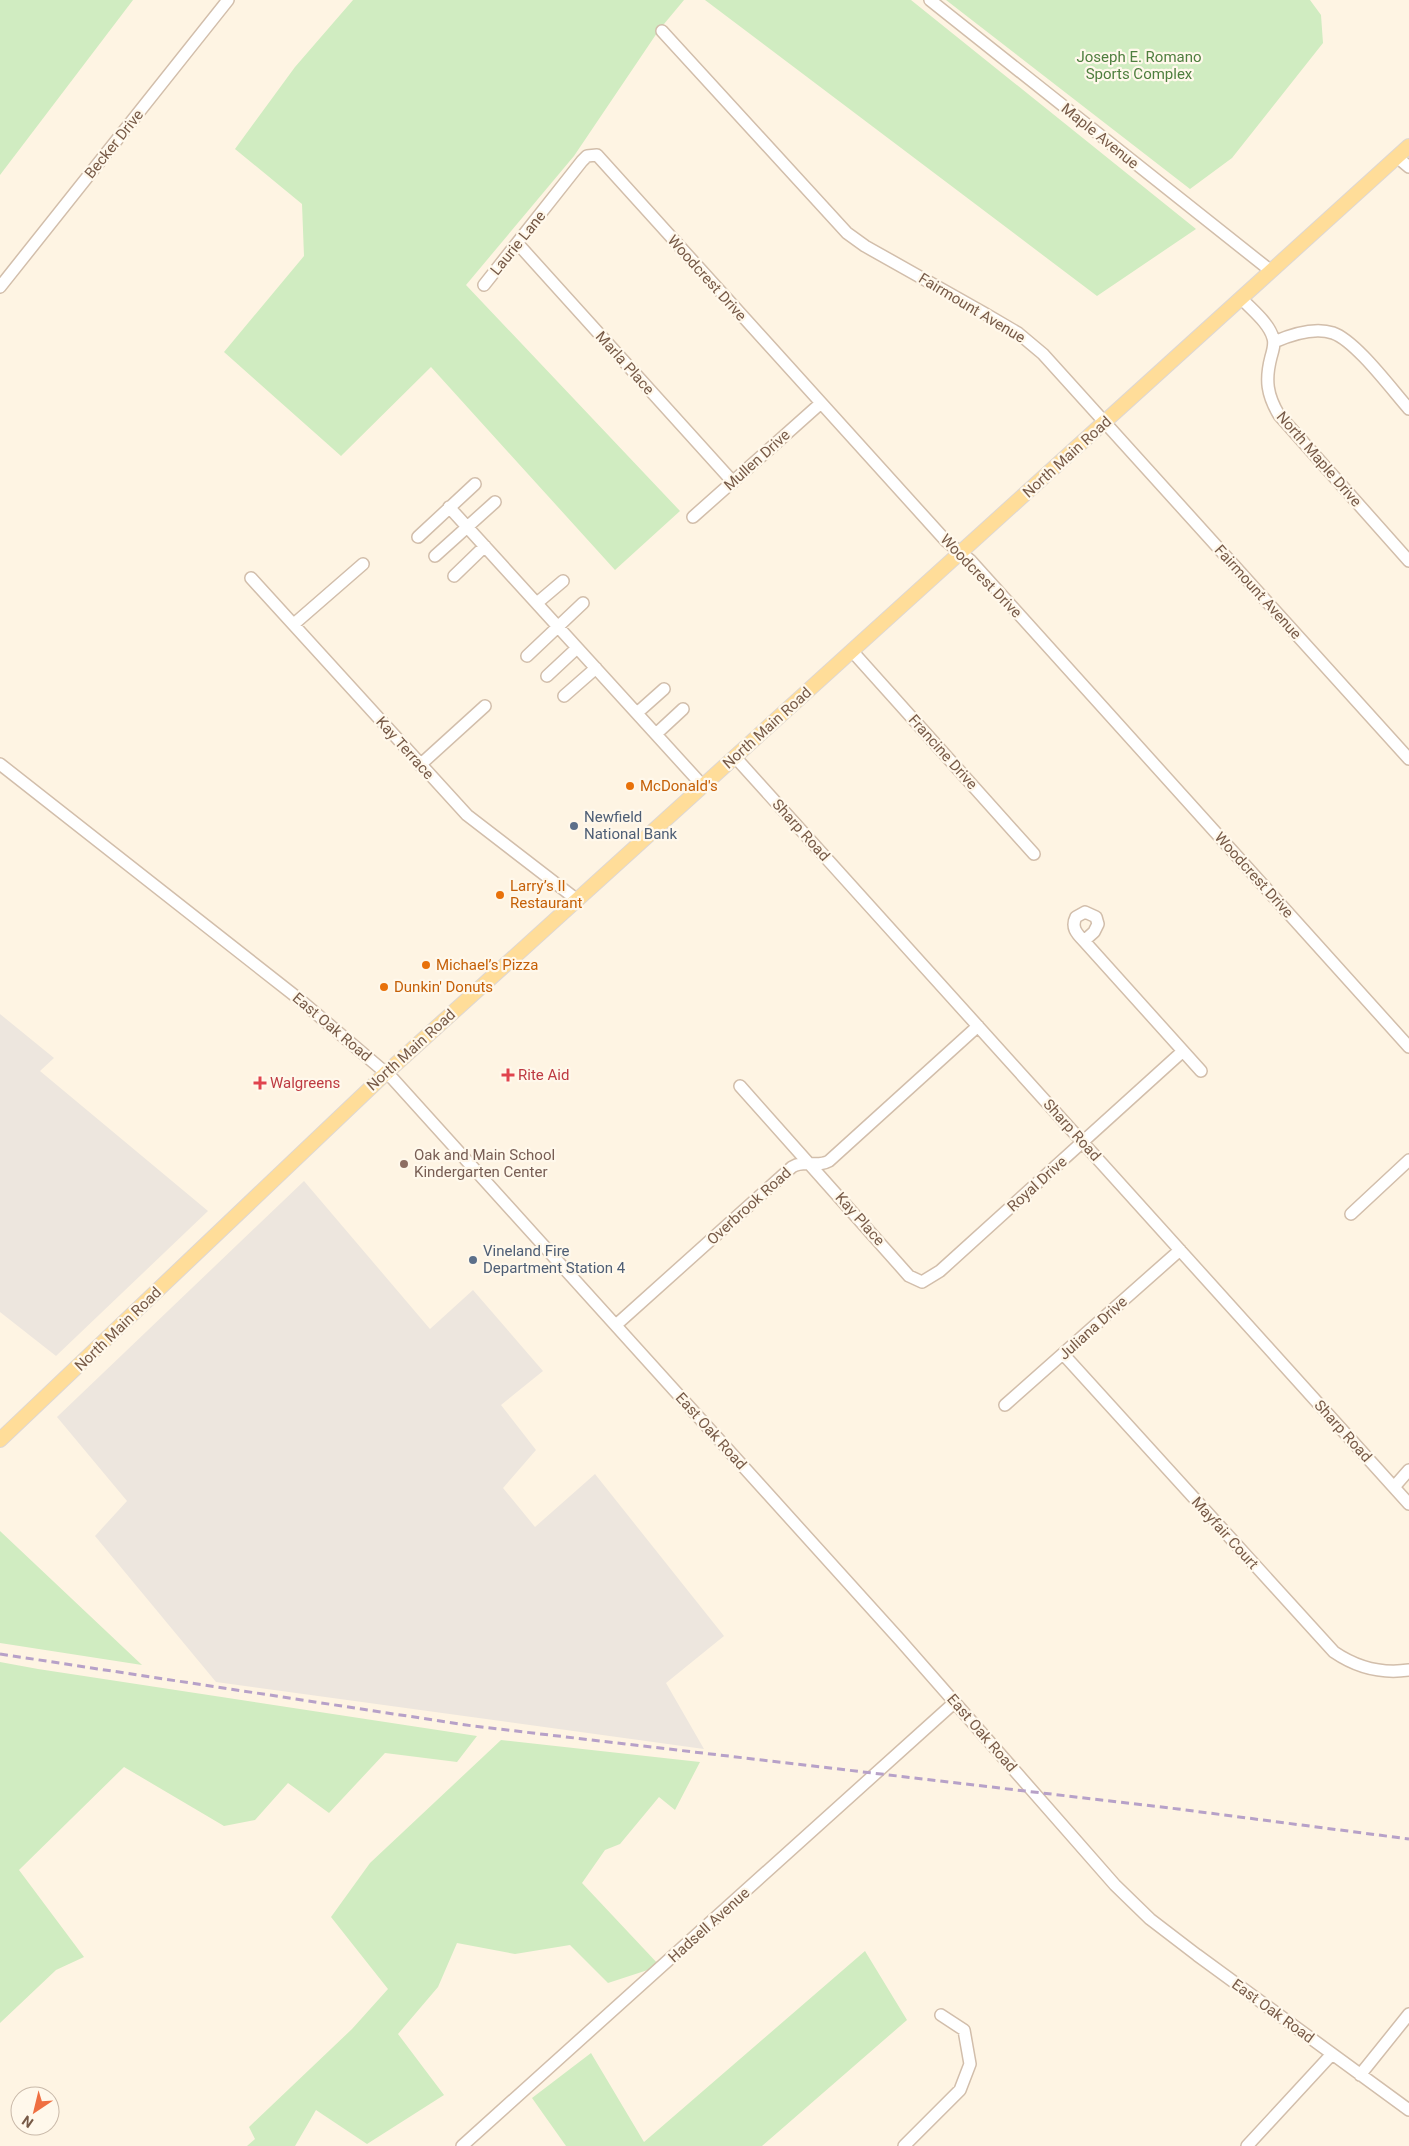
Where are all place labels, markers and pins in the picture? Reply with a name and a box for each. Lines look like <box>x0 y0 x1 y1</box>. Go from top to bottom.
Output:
place label: McDonald's <box>640 777 718 795</box>
marker: McDonald's <box>624 780 636 792</box>
place label: Newfield National Bank <box>584 808 678 843</box>
marker: Newfield National Bank <box>568 820 580 832</box>
place label: Larry’s II Restaurant <box>510 877 583 912</box>
marker: Larry’s II Restaurant <box>494 889 506 901</box>
place label: Michael’s Pizza <box>436 956 538 974</box>
marker: Michael’s Pizza <box>420 959 432 971</box>
place label: Dunkin' Donuts <box>394 978 493 996</box>
marker: Dunkin' Donuts <box>378 981 390 993</box>
place label: Rite Aid <box>518 1066 569 1084</box>
marker: Rite Aid <box>502 1069 514 1081</box>
place label: Walgreens <box>270 1074 340 1092</box>
marker: Walgreens <box>254 1077 266 1089</box>
place label: Oak and Main School Kindergarten Center <box>414 1146 555 1181</box>
marker: Oak and Main School Kindergarten Center <box>398 1158 410 1170</box>
place label: Vineland Fire Department Station 4 <box>483 1242 626 1277</box>
marker: Vineland Fire Department Station 4 <box>467 1254 479 1266</box>

